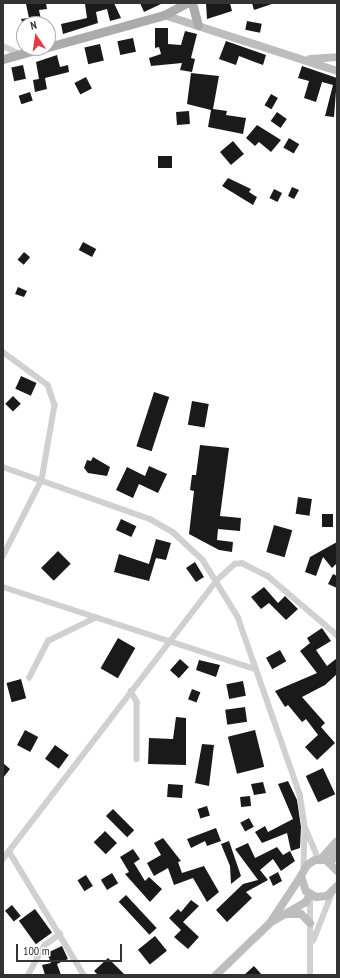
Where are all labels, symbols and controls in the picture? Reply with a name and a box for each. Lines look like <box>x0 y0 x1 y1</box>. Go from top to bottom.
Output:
north arrow <box>16 16 56 56</box>
text: N <box>29 18 38 33</box>
scale bar <box>18 936 124 962</box>
text: 100 m <box>23 943 50 958</box>

